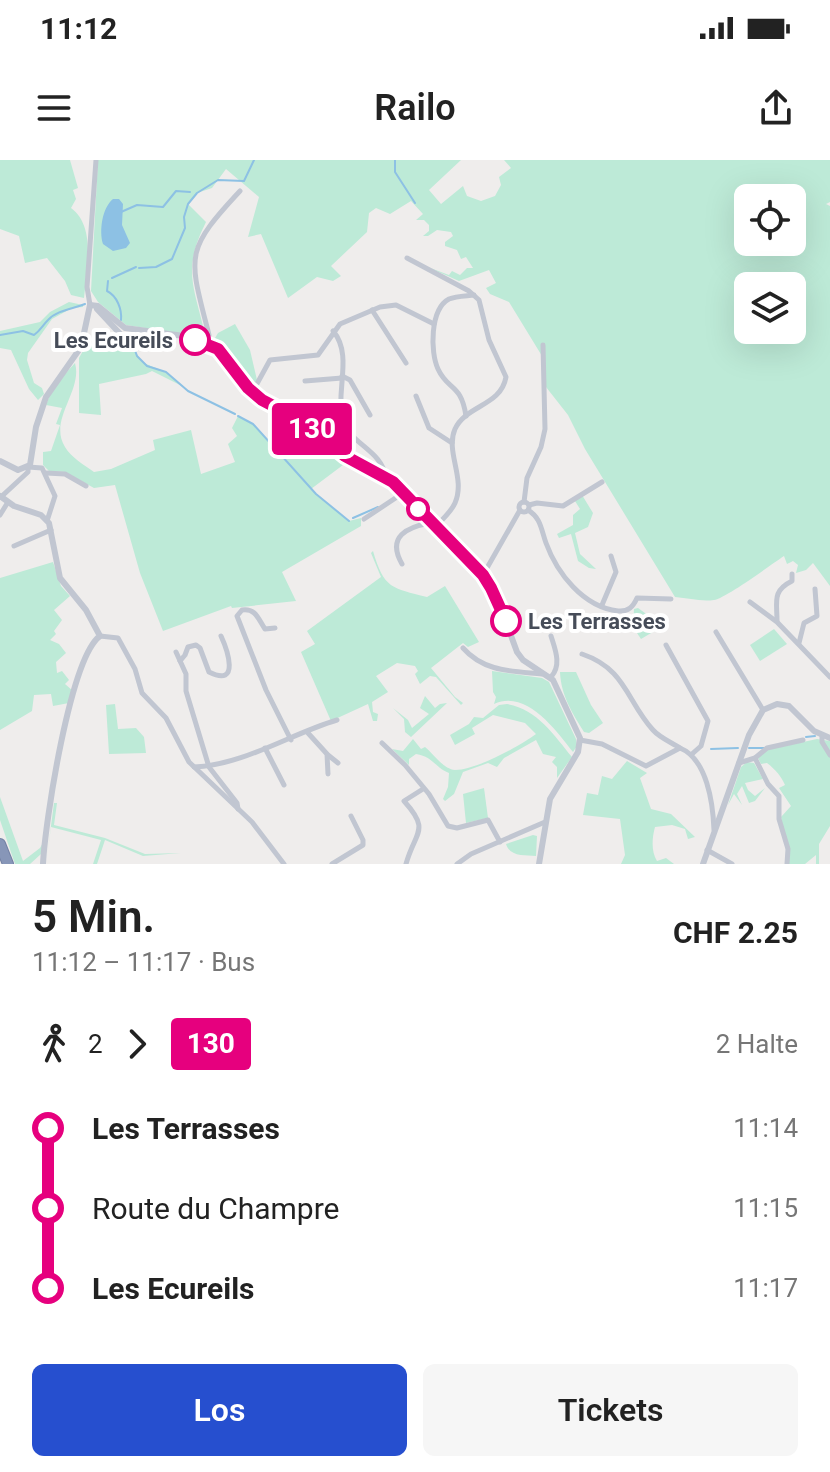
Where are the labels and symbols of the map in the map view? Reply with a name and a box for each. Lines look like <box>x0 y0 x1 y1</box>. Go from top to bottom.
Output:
marker: Les Ecureils <box>180 325 210 355</box>
place label: Les Ecureils <box>54 328 173 353</box>
line badge: 130 <box>266 403 358 455</box>
unlabelled marker <box>407 498 429 520</box>
marker: Les Terrasses <box>491 606 521 636</box>
place label: Les Terrasses <box>528 609 666 634</box>

